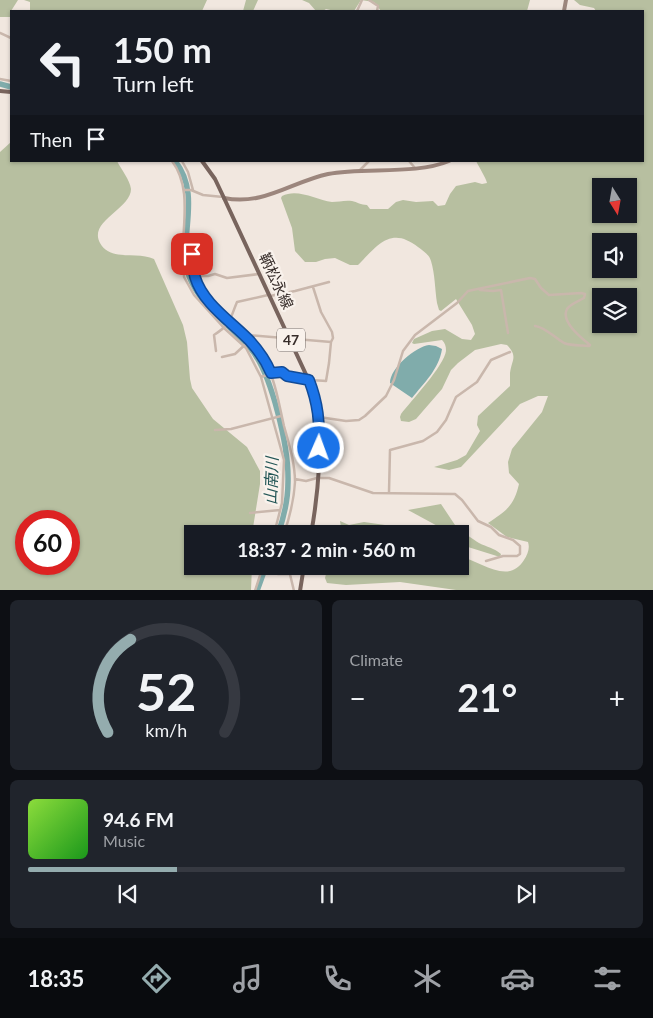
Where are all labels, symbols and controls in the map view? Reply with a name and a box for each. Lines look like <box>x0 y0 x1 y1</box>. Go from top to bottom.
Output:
text: 150 m <box>113 28 212 70</box>
icon: left <box>30 30 95 95</box>
text: Turn left <box>113 70 194 97</box>
icon: arrive <box>82 125 110 153</box>
text: Then <box>30 128 72 151</box>
north arrow <box>592 178 638 222</box>
map controls <box>592 178 637 333</box>
pin <box>171 233 213 275</box>
button: sound <box>592 233 637 278</box>
icon: arrive <box>178 240 206 268</box>
street label: 鞆松永線 <box>256 250 298 312</box>
button: layers <box>592 288 637 333</box>
road number: 47 <box>277 328 305 352</box>
position arrow <box>292 421 344 473</box>
water label: 山南川 <box>260 455 281 505</box>
speed limit sign: 60 <box>15 510 80 575</box>
text: 18:37 · 2 min · 560 m <box>237 538 416 561</box>
text: Climate <box>350 650 403 669</box>
text: 52 <box>136 660 196 722</box>
text: 21° <box>457 674 517 720</box>
text: − <box>350 681 366 715</box>
text: + <box>609 681 625 715</box>
text: km/h <box>145 719 187 741</box>
text: 94.6 FM <box>103 808 174 831</box>
text: Music <box>103 831 145 850</box>
icon: previous <box>114 880 142 908</box>
icon: pause <box>313 880 341 908</box>
icon: next <box>512 880 540 908</box>
icon: directions <box>139 961 174 996</box>
icon: music <box>230 961 265 996</box>
icon: phone <box>320 961 355 996</box>
icon: climate <box>410 961 445 996</box>
icon: car <box>500 961 535 996</box>
icon: filters <box>590 961 625 996</box>
text: 18:35 <box>28 965 84 992</box>

